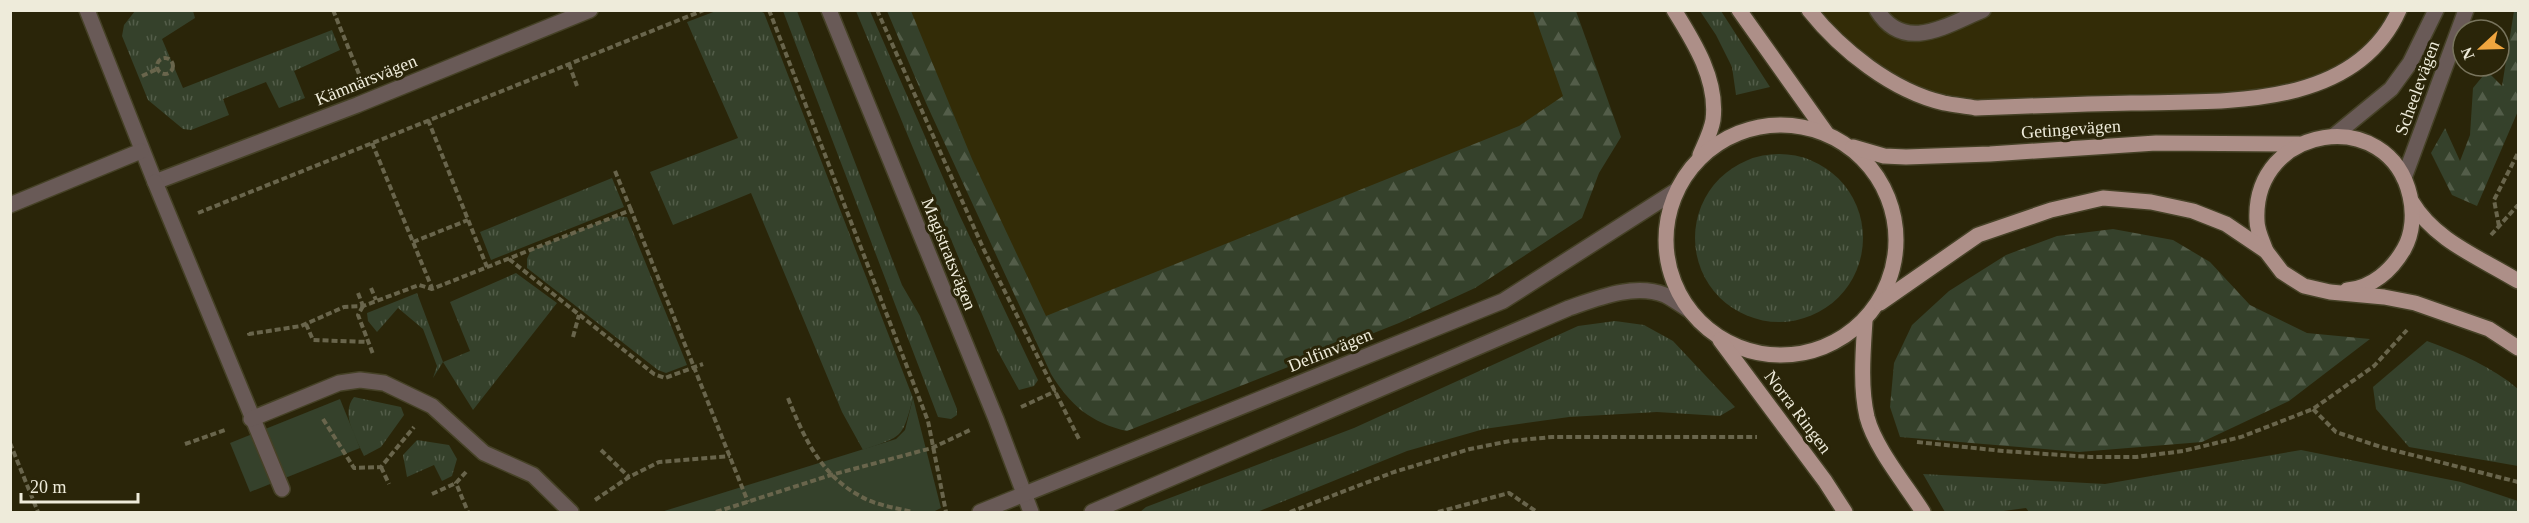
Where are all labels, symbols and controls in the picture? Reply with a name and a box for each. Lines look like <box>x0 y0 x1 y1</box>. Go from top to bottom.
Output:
north arrow <box>2451 18 2511 78</box>
street label: Scheelevägen <box>2391 38 2443 138</box>
text: N <box>2457 44 2478 62</box>
street label: Kämnärsvägen <box>312 51 420 109</box>
street label: Getingevägen <box>2020 116 2122 142</box>
street label: Magistratsvägen <box>917 195 981 313</box>
street label: Delfinvägen <box>1285 324 1375 376</box>
street label: Norra Ringen <box>1760 367 1836 457</box>
scale bar <box>21 466 138 504</box>
text: 20 m <box>30 477 67 497</box>

